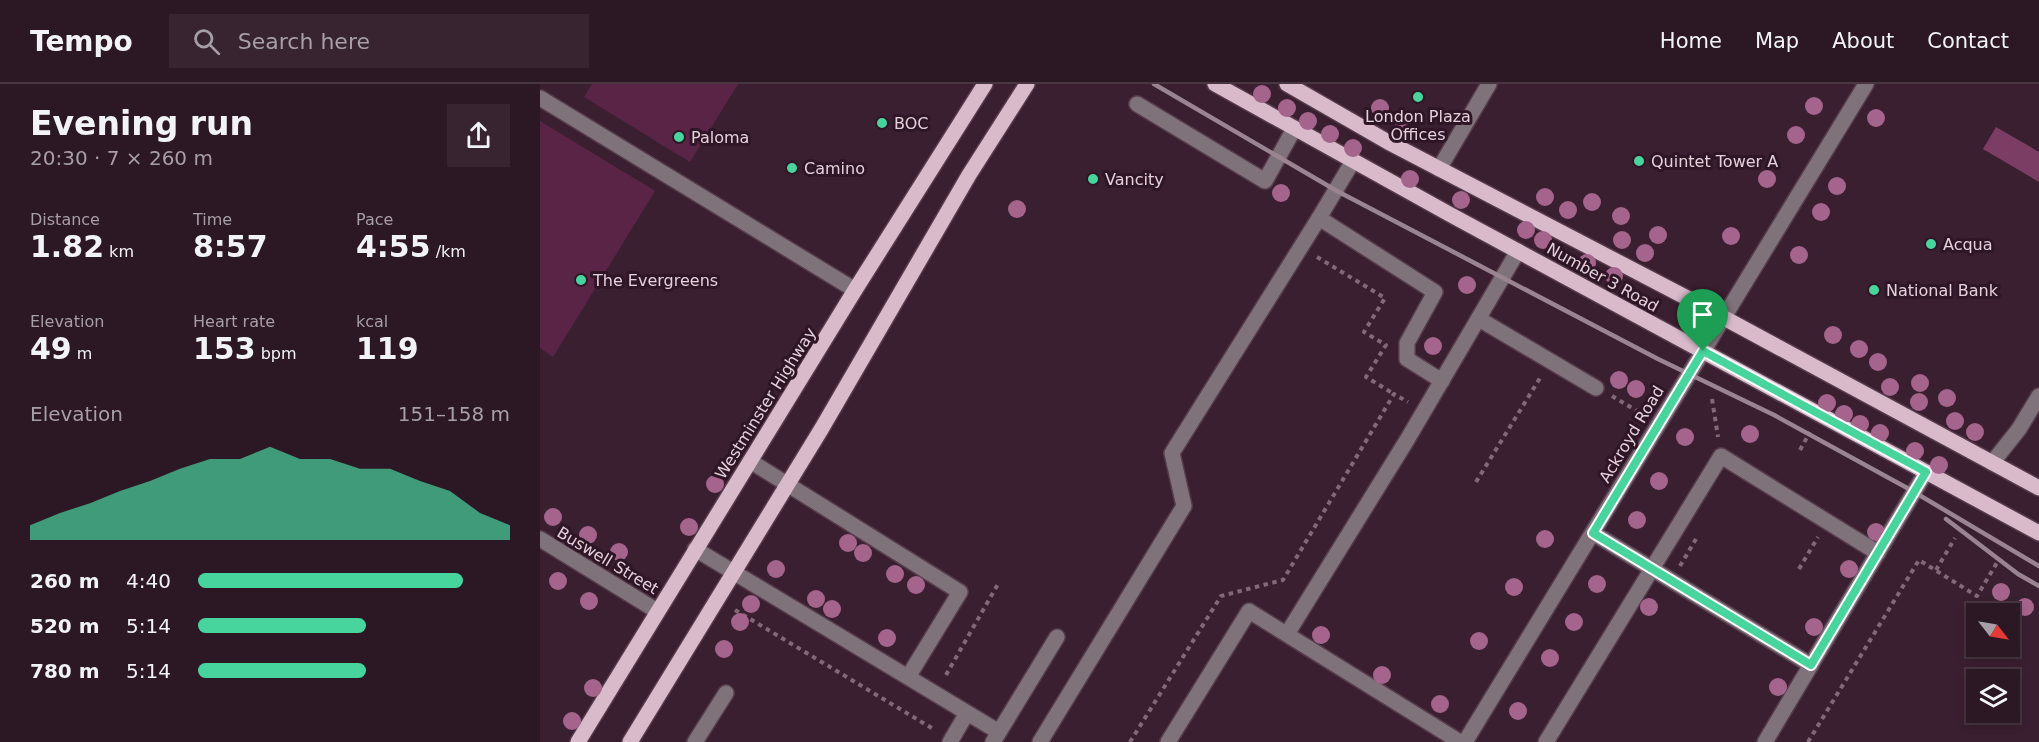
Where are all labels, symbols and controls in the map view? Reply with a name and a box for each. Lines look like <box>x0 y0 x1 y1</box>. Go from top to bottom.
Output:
search box <box>169 14 589 68</box>
text: Tempo <box>30 25 133 58</box>
icon: search <box>190 25 223 58</box>
text: Search here <box>238 29 370 54</box>
text: Home <box>1660 29 1722 53</box>
text: Map <box>1755 29 1799 53</box>
text: About <box>1832 29 1894 53</box>
text: Contact <box>1927 29 2009 53</box>
marker: London Plaza Offices <box>1411 90 1425 104</box>
text: Evening run <box>30 104 253 143</box>
button: share <box>447 104 510 167</box>
place label: London Plaza Offices <box>1365 107 1471 144</box>
place label: BOC <box>894 114 928 133</box>
marker: BOC <box>875 116 889 130</box>
place label: Paloma <box>691 128 749 147</box>
marker: Paloma <box>672 130 686 144</box>
text: 20:30 · 7 × 260 m <box>30 146 213 170</box>
place label: Quintet Tower A <box>1651 152 1778 171</box>
marker: Quintet Tower A <box>1632 154 1646 168</box>
place label: Camino <box>804 159 865 178</box>
marker: Camino <box>785 161 799 175</box>
place label: Vancity <box>1105 170 1164 189</box>
marker: Vancity <box>1086 172 1100 186</box>
text: Distance <box>30 210 100 229</box>
text: Time <box>193 210 232 229</box>
text: Pace <box>356 210 393 229</box>
text: 1.82 <box>30 229 104 264</box>
text: 8:57 <box>193 229 268 264</box>
text: 4:55 <box>356 229 431 264</box>
place label: Acqua <box>1943 235 1993 254</box>
marker: Acqua <box>1924 237 1938 251</box>
street label: Number 3 Road <box>1544 239 1662 316</box>
text: km <box>104 242 134 261</box>
text: /km <box>431 242 466 261</box>
place label: The Evergreens <box>592 271 718 290</box>
marker: The Evergreens <box>574 273 588 287</box>
place label: National Bank <box>1886 281 1999 300</box>
marker: National Bank <box>1867 283 1881 297</box>
pin <box>1677 289 1728 351</box>
icon: arrive <box>1686 298 1719 331</box>
text: Elevation <box>30 312 104 331</box>
text: Heart rate <box>193 312 275 331</box>
text: kcal <box>356 312 388 331</box>
street label: Westminster Highway <box>711 324 820 482</box>
text: 49 <box>30 331 72 366</box>
text: 153 <box>193 331 256 366</box>
text: 119 <box>356 331 419 366</box>
text: m <box>72 344 92 363</box>
text: bpm <box>256 344 297 363</box>
street label: Ackroyd Road <box>1595 382 1668 486</box>
text: Elevation <box>30 402 123 426</box>
text: 151–158 m <box>398 402 510 426</box>
street label: Buswell Street <box>554 523 662 598</box>
text: 260 m <box>30 569 100 593</box>
text: 4:40 <box>126 569 171 593</box>
north arrow <box>1966 603 2020 657</box>
map controls <box>1966 603 2020 723</box>
text: 520 m <box>30 614 100 638</box>
text: 5:14 <box>126 614 171 638</box>
text: 780 m <box>30 659 100 683</box>
text: 5:14 <box>126 659 171 683</box>
button: layers <box>1966 669 2020 723</box>

